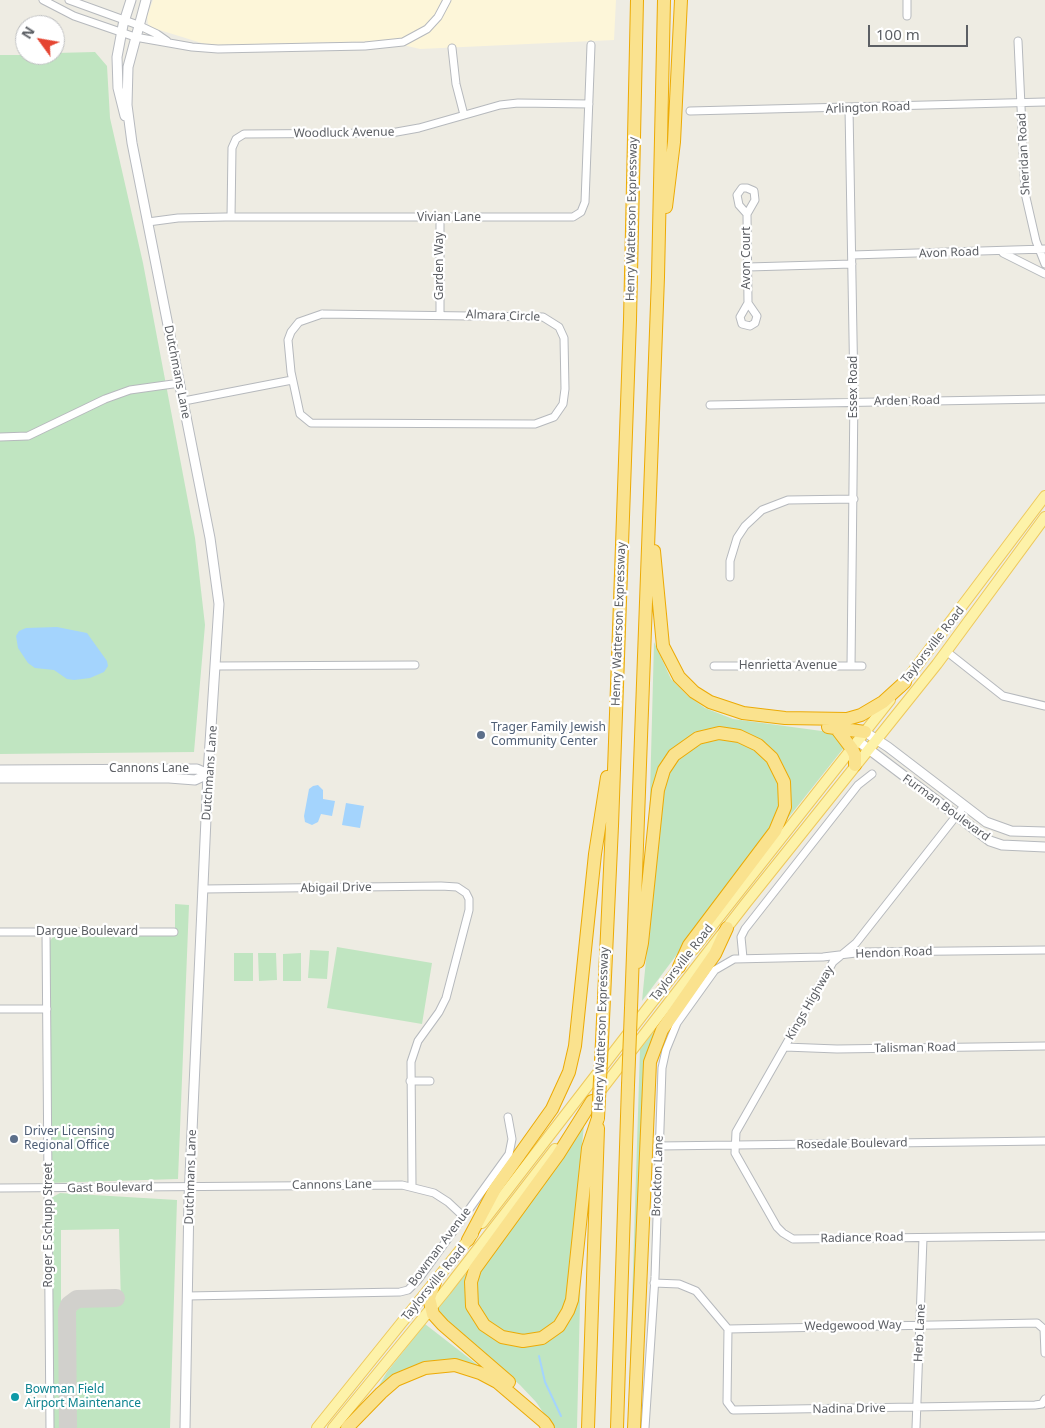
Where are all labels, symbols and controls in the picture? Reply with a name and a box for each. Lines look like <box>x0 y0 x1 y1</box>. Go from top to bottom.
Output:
north arrow <box>15 15 65 65</box>
scale bar <box>870 15 970 47</box>
text: N <box>17 22 39 42</box>
text: 100 m <box>876 24 920 44</box>
street label: Arlington Road <box>825 99 911 117</box>
street label: Sheridan Road <box>1015 113 1033 195</box>
street label: Woodluck Avenue <box>294 125 394 141</box>
street label: Henry Watterson Expressway <box>623 137 641 301</box>
street label: Vivian Lane <box>417 211 481 225</box>
street label: Avon Court <box>740 226 754 290</box>
street label: Garden Way <box>433 232 447 300</box>
street label: Avon Road <box>919 245 979 261</box>
street label: Almara Circle <box>466 308 540 324</box>
street label: Dutchmans Lane <box>161 324 193 420</box>
street label: Essex Road <box>847 356 861 418</box>
street label: Arden Road <box>874 393 940 409</box>
street label: Henry Watterson Expressway <box>609 542 629 706</box>
street label: Taylorsville Road <box>898 604 968 686</box>
street label: Henrietta Avenue <box>739 659 837 673</box>
place label: Trager Family Jewish Community Center <box>491 721 606 749</box>
street label: Dutchmans Lane <box>199 725 221 821</box>
marker: Trager Family Jewish Community Center <box>475 729 487 741</box>
street label: Cannons Lane <box>109 762 189 776</box>
street label: Furman Boulevard <box>900 772 992 844</box>
street label: Abigail Drive <box>300 880 372 896</box>
street label: Taylorsville Road <box>647 922 717 1004</box>
street label: Dargue Boulevard <box>36 925 138 939</box>
street label: Hendon Road <box>855 944 933 962</box>
street label: Henry Watterson Expressway <box>592 947 612 1111</box>
street label: Kings Highway <box>783 963 837 1043</box>
street label: Talisman Road <box>874 1040 956 1056</box>
place label: Driver Licensing Regional Office <box>24 1125 115 1153</box>
street label: Dutchmans Lane <box>182 1129 200 1225</box>
marker: Driver Licensing Regional Office <box>8 1133 20 1145</box>
street label: Brockton Lane <box>649 1135 667 1217</box>
street label: Rosedale Boulevard <box>796 1136 908 1152</box>
street label: Roger E Schupp Street <box>42 1162 56 1288</box>
street label: Cannons Lane <box>292 1177 372 1193</box>
street label: Gast Boulevard <box>67 1180 153 1196</box>
street label: Bowman Avenue <box>406 1205 474 1289</box>
street label: Radiance Road <box>820 1230 904 1246</box>
street label: Taylorsville Road <box>399 1242 469 1324</box>
street label: Herb Lane <box>911 1304 929 1362</box>
street label: Wedgewood Way <box>804 1318 902 1334</box>
place label: Bowman Field Airport Maintenance <box>25 1383 141 1411</box>
marker: Bowman Field Airport Maintenance <box>9 1391 21 1403</box>
street label: Nadina Drive <box>812 1401 886 1417</box>

